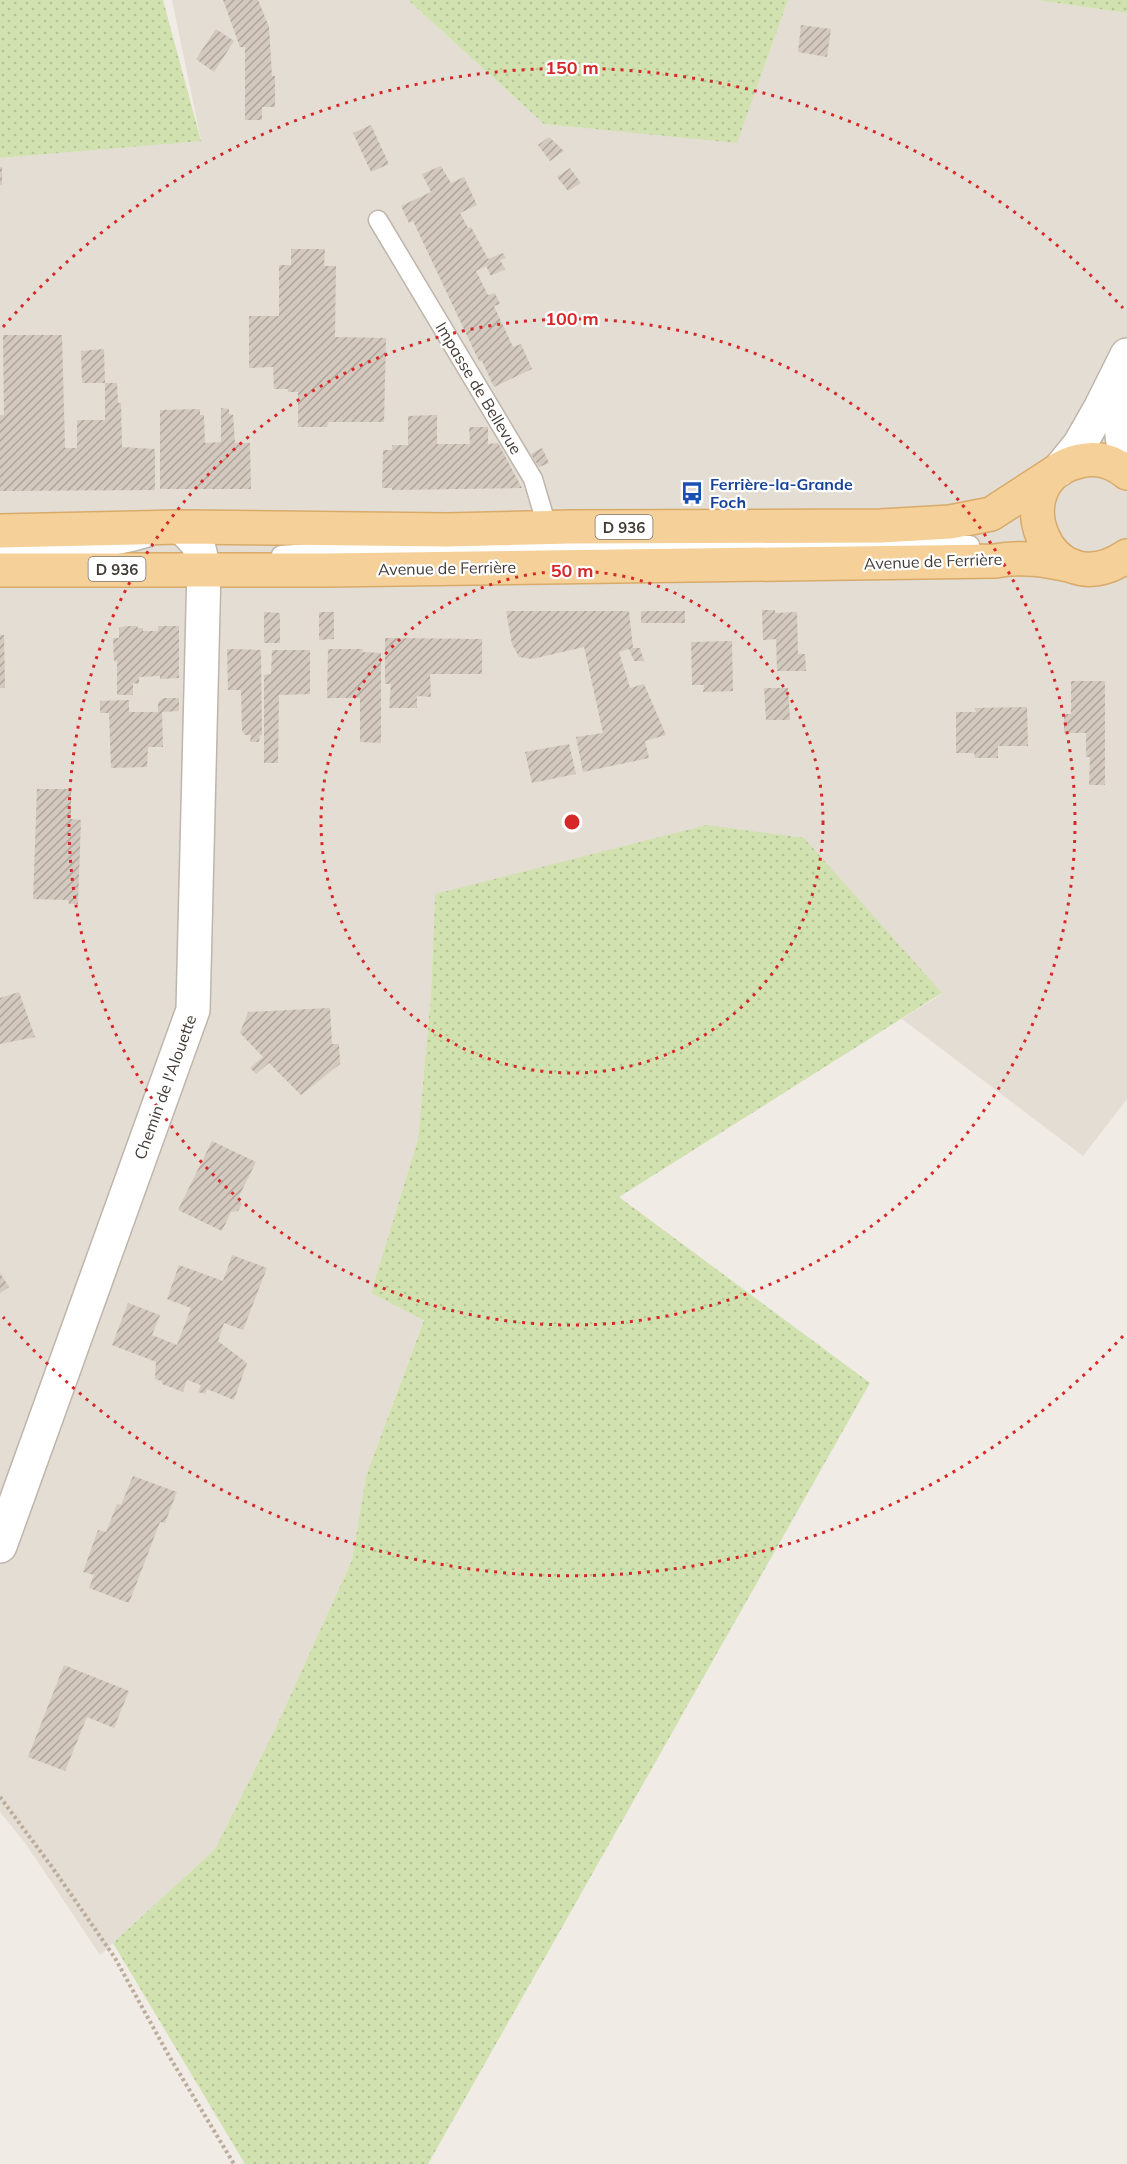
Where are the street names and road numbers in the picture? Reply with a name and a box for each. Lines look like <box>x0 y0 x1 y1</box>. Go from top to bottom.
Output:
street label: Impasse de Bellevue <box>432 318 526 458</box>
road number: D 936 <box>596 515 652 539</box>
street label: Avenue de Ferrière <box>864 549 1002 573</box>
road number: D 936 <box>88 557 146 581</box>
street label: Avenue de Ferrière <box>378 557 516 579</box>
street label: Chemin de l'Alouette <box>130 1012 200 1162</box>

